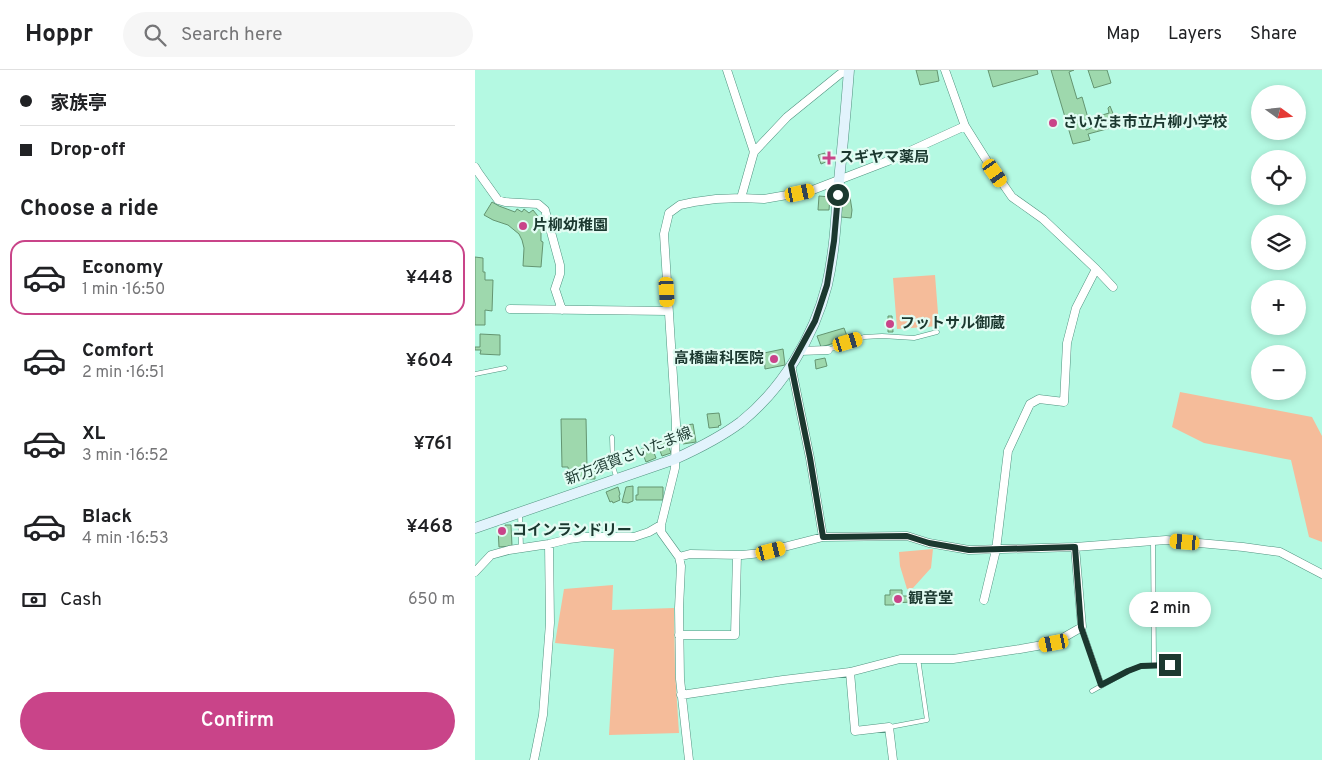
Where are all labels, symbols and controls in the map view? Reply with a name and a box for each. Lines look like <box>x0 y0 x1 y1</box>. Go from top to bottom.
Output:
search box <box>123 12 473 57</box>
text: Hoppr <box>25 20 93 50</box>
icon: search <box>141 21 169 49</box>
text: Search here <box>181 23 283 47</box>
text: Map <box>1106 23 1140 46</box>
text: Layers <box>1168 23 1222 46</box>
text: Share <box>1250 23 1297 46</box>
north arrow <box>1251 85 1306 140</box>
map controls <box>1251 85 1306 400</box>
text: 家族亭 <box>50 92 107 116</box>
place label: さいたま市立片柳小学校 <box>1063 114 1228 133</box>
marker: さいたま市立片柳小学校 <box>1047 117 1059 129</box>
text: Drop-off <box>50 138 125 162</box>
place label: スギヤマ薬局 <box>839 148 929 168</box>
button: locate <box>1251 150 1306 205</box>
marker: スギヤマ薬局 <box>823 152 835 164</box>
car <box>980 156 1009 190</box>
car <box>783 183 816 203</box>
route start <box>827 184 849 206</box>
text: Choose a ride <box>20 196 158 223</box>
button: layers <box>1251 215 1306 270</box>
place label: 片柳幼稚園 <box>533 217 608 236</box>
marker: 片柳幼稚園 <box>517 220 529 232</box>
icon: car <box>22 255 67 300</box>
text: Economy <box>82 256 163 280</box>
text: ¥448 <box>406 266 453 290</box>
car <box>658 277 675 307</box>
text: 1 min · 16:50 <box>82 280 165 300</box>
button: + <box>1251 280 1306 335</box>
place label: フットサル御蔵 <box>900 315 1005 334</box>
marker: フットサル御蔵 <box>884 318 896 330</box>
car <box>831 330 864 354</box>
icon: car <box>22 338 67 383</box>
text: Comfort <box>82 339 154 363</box>
button: − <box>1251 345 1306 400</box>
text: ¥604 <box>406 349 453 373</box>
place label: 高橋歯科医院 <box>674 350 764 369</box>
marker: 高橋歯科医院 <box>768 353 780 365</box>
text: 2 min · 16:51 <box>82 363 165 383</box>
icon: car <box>22 421 67 466</box>
text: XL <box>82 422 105 446</box>
street label: 新方須賀さいたま線 <box>563 424 695 490</box>
text: ¥761 <box>414 432 453 456</box>
text: 3 min · 16:52 <box>82 446 168 466</box>
icon: car <box>22 504 67 549</box>
text: Black <box>82 505 132 529</box>
text: ¥468 <box>406 515 453 539</box>
place label: コインランドリー <box>512 522 632 541</box>
marker: コインランドリー <box>496 525 508 537</box>
text: 4 min · 16:53 <box>82 529 169 549</box>
car <box>1169 533 1200 551</box>
car <box>754 540 787 562</box>
icon: cash <box>20 586 48 614</box>
text: Cash <box>60 588 102 612</box>
text: 650 m <box>408 590 455 610</box>
place label: 観音堂 <box>908 590 953 609</box>
callout: 2 min <box>1129 592 1211 628</box>
marker: 観音堂 <box>892 593 904 605</box>
text: 2 min <box>1149 599 1191 619</box>
car <box>1037 633 1070 653</box>
route end <box>1159 654 1181 676</box>
button: Confirm <box>20 692 455 750</box>

